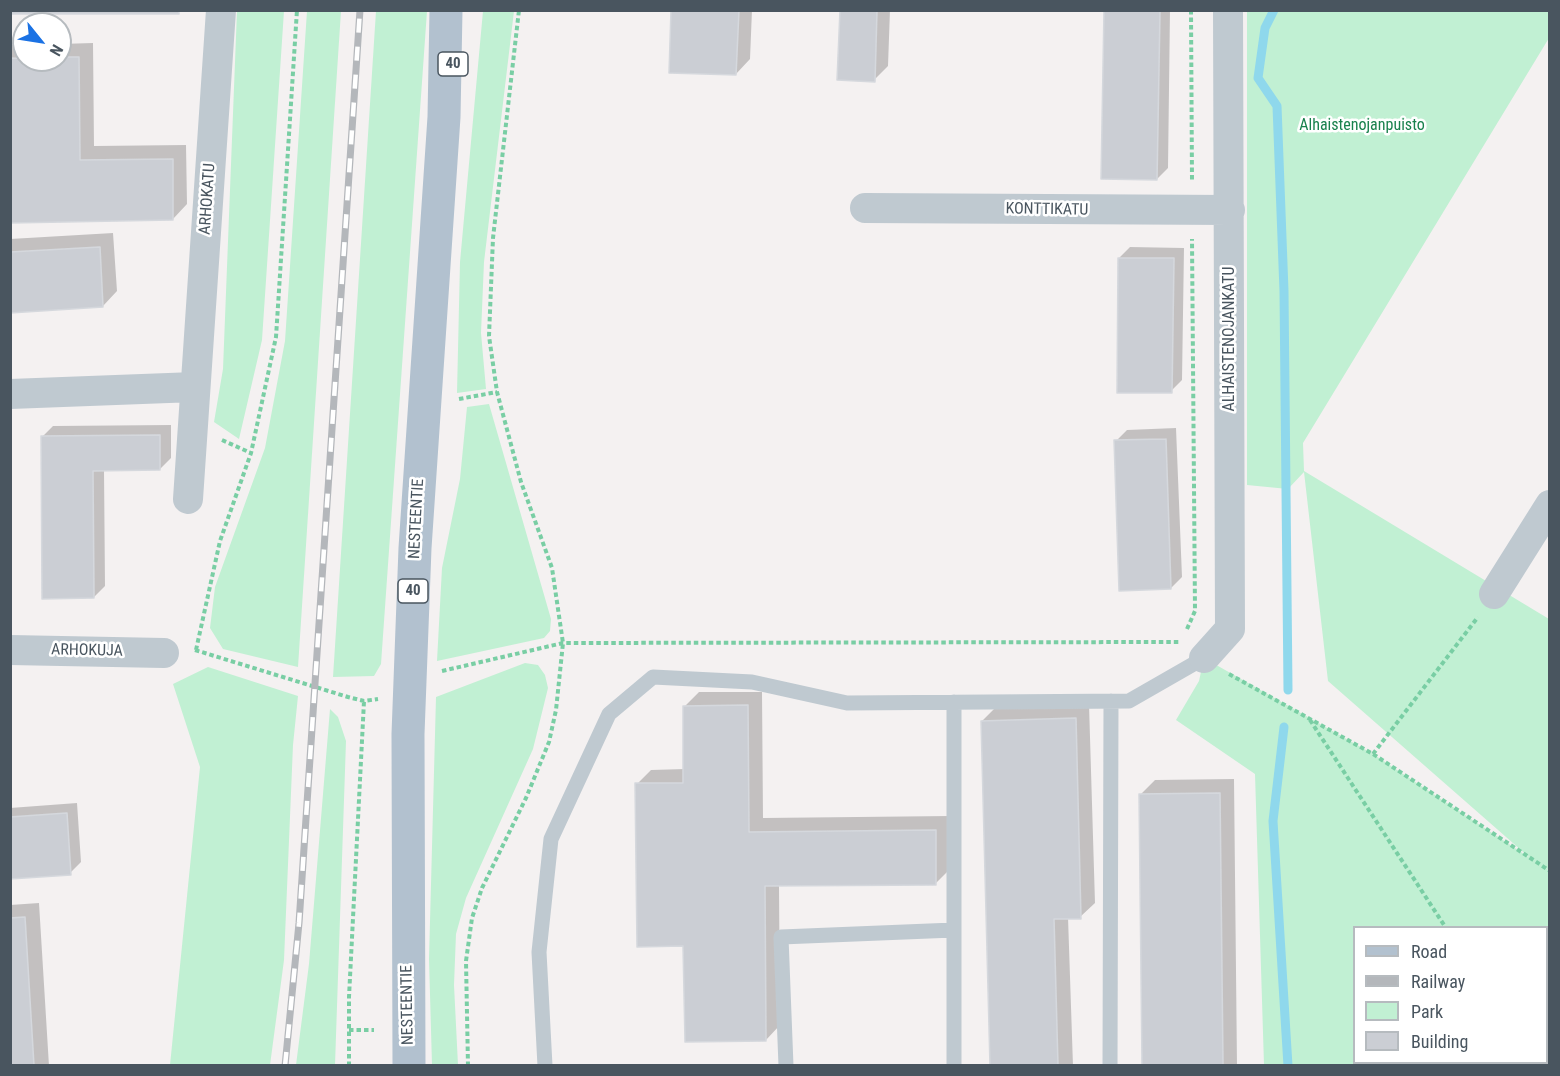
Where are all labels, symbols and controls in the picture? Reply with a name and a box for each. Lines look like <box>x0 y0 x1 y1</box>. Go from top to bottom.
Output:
north arrow <box>12 12 72 72</box>
text: N <box>46 41 67 59</box>
road number: 40 <box>438 52 468 76</box>
park label: Alhaistenojanpuisto <box>1299 116 1425 136</box>
street label: ARHOKATU <box>196 163 220 235</box>
street label: KONTTIKATU <box>1005 200 1089 220</box>
street label: ALHAISTENOJANKATU <box>1220 266 1240 412</box>
street label: NESTEENTIE <box>405 478 429 560</box>
road number: 40 <box>398 579 428 603</box>
street label: ARHOKUJA <box>51 641 123 661</box>
legend <box>1353 926 1548 1064</box>
text: Road <box>1411 941 1447 962</box>
street label: NESTEENTIE <box>398 965 418 1045</box>
text: Railway <box>1411 971 1465 992</box>
text: Park <box>1411 1001 1443 1022</box>
text: Building <box>1411 1031 1468 1052</box>

